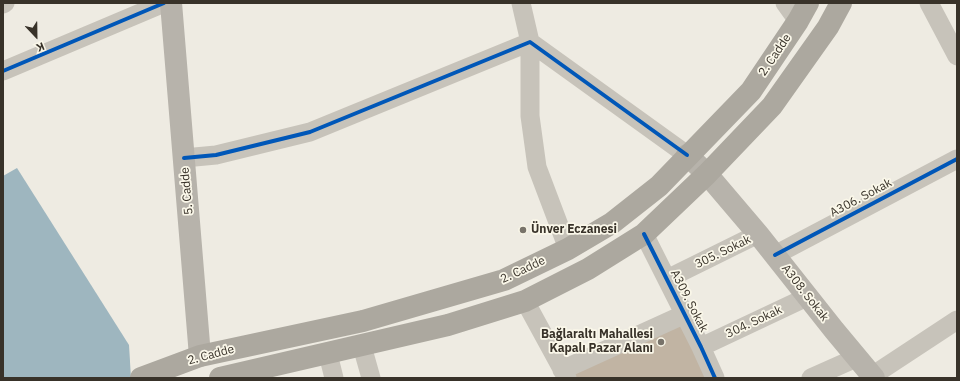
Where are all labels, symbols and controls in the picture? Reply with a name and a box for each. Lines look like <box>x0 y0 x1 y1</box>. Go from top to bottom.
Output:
north arrow <box>16 16 56 56</box>
street label: 2. Cadde <box>756 31 794 79</box>
text: K <box>34 39 47 55</box>
street label: 5. Cadde <box>178 167 196 215</box>
street label: A306. Sokak <box>828 176 894 220</box>
place label: Ünver Eczanesi <box>531 223 617 237</box>
marker: Ünver Eczanesi <box>518 225 528 235</box>
street label: 305. Sokak <box>693 232 753 272</box>
street label: 2. Cadde <box>498 253 548 287</box>
street label: A308. Sokak <box>778 262 832 324</box>
street label: A309. Sokak <box>667 267 711 335</box>
street label: 304. Sokak <box>724 303 784 341</box>
place label: Bağlaraltı Mahallesi Kapalı Pazar Alanı <box>541 328 653 356</box>
marker: Bağlaraltı Mahallesi Kapalı Pazar Alanı <box>656 337 666 347</box>
street label: 2. Cadde <box>186 342 236 368</box>

